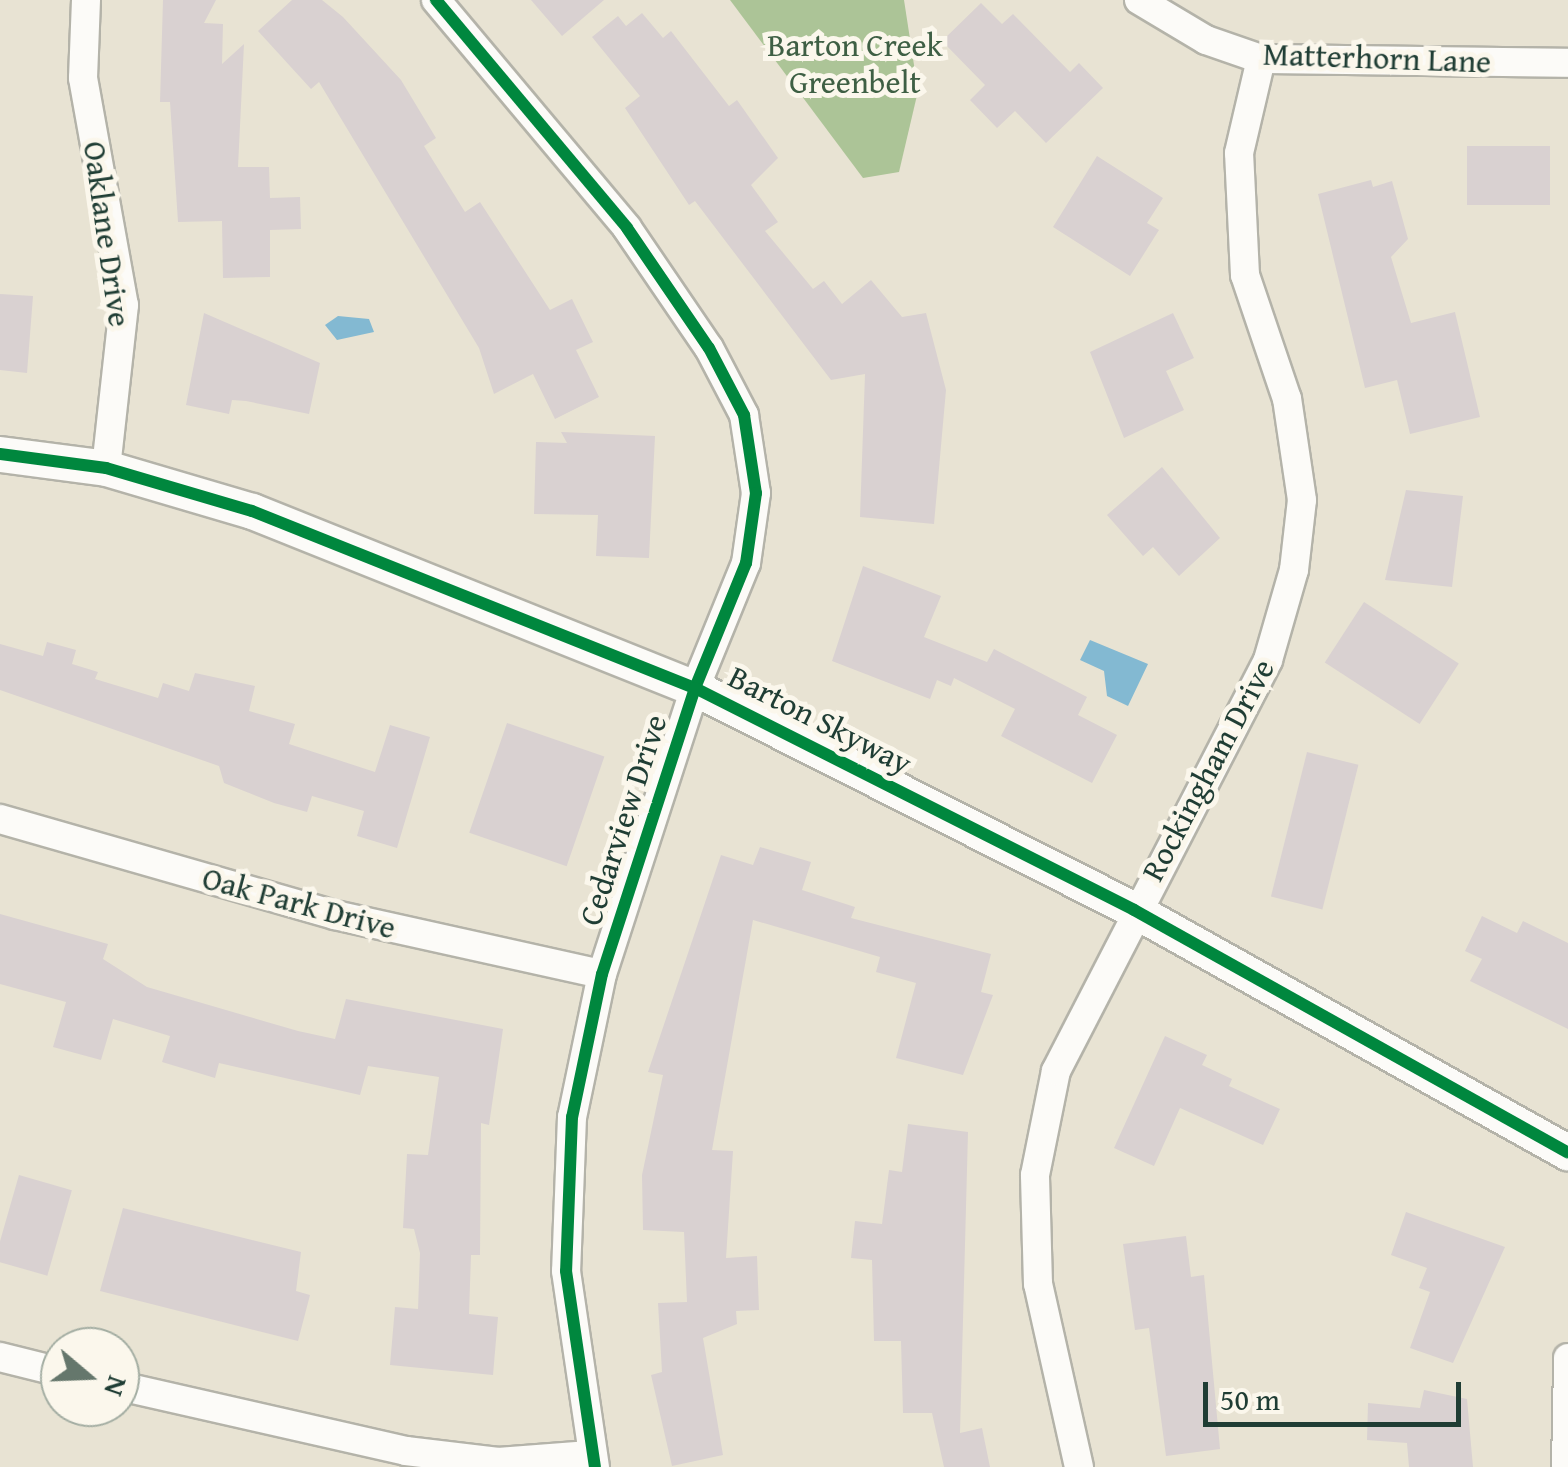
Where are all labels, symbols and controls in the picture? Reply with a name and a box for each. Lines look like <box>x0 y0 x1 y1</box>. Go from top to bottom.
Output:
park label: Barton Creek Greenbelt <box>767 27 943 102</box>
street label: Matterhorn Lane <box>1262 35 1492 81</box>
street label: Oaklane Drive <box>75 139 139 329</box>
street label: Rockingham Drive <box>1133 653 1283 887</box>
street label: Barton Skyway <box>722 657 918 783</box>
street label: Cedarview Drive <box>571 710 675 930</box>
street label: Oak Park Drive <box>198 859 400 947</box>
north arrow <box>40 1327 140 1427</box>
scale bar <box>1208 1362 1466 1424</box>
text: N <box>95 1371 139 1402</box>
text: 50 m <box>1220 1377 1280 1421</box>

